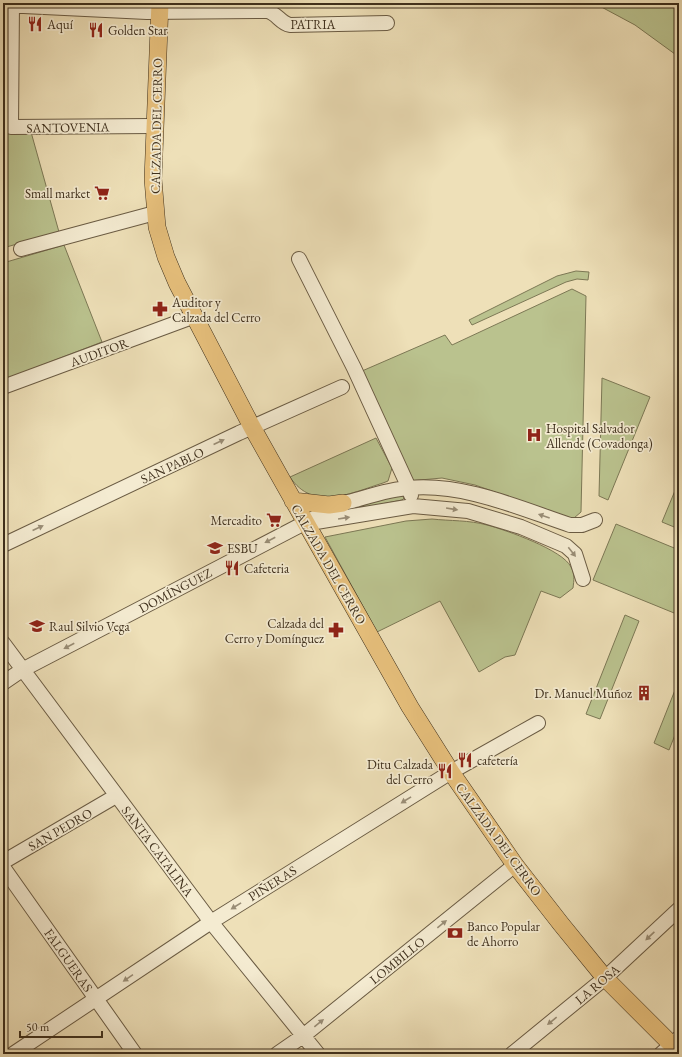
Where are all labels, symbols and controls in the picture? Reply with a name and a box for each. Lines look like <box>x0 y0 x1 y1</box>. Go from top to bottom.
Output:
restaurant icon: Aquí <box>26 15 44 33</box>
place label: Aquí <box>46 16 74 33</box>
street label: PATRIA <box>290 16 337 33</box>
restaurant icon: Golden Star <box>87 21 105 39</box>
place label: Golden Star <box>108 22 168 39</box>
street label: CALZADA DEL CERRO <box>147 58 166 194</box>
street label: SANTOVENIA <box>26 118 111 137</box>
supermarket icon: Small market <box>93 184 111 202</box>
place label: Small market <box>25 185 90 202</box>
place label: Auditor y Calzada del Cerro <box>171 294 261 326</box>
pharmacy icon: Auditor y Calzada del Cerro <box>151 300 169 318</box>
street label: AUDITOR <box>67 334 131 371</box>
place label: Hospital Salvador Allende (Covadonga) <box>545 420 652 452</box>
hospital icon: Hospital Salvador Allende (Covadonga) <box>525 426 543 444</box>
one-way arrow <box>213 439 224 445</box>
street label: SAN PABLO <box>138 443 207 488</box>
street label: CALZADA DEL CERRO <box>287 501 370 627</box>
one-way arrow <box>446 506 458 512</box>
supermarket icon: Mercadito <box>265 511 283 529</box>
place label: Mercadito <box>211 512 262 529</box>
one-way arrow <box>538 513 550 519</box>
one-way arrow <box>338 515 350 521</box>
one-way arrow <box>33 525 44 531</box>
one-way arrow <box>265 537 276 543</box>
school or university icon: ESBU <box>206 539 224 557</box>
place label: ESBU <box>227 540 258 557</box>
one-way arrow <box>568 547 576 558</box>
restaurant icon: Cafeteria <box>223 559 241 577</box>
place label: Cafeteria <box>244 560 290 577</box>
street label: DOMÍNGUEZ <box>136 564 215 617</box>
place label: Calzada del Cerro y Domínguez <box>225 615 324 647</box>
school or university icon: Raul Silvio Vega <box>28 617 46 635</box>
place label: Raul Silvio Vega <box>49 618 130 635</box>
pharmacy icon: Calzada del Cerro y Domínguez <box>327 621 345 639</box>
one-way arrow <box>63 643 74 649</box>
building icon: Dr. Manuel Muñoz <box>635 684 653 702</box>
place label: Dr. Manuel Muñoz <box>535 685 632 702</box>
restaurant icon: cafetería <box>456 751 474 769</box>
place label: cafetería <box>477 752 519 769</box>
place label: Ditu Calzada del Cerro <box>367 756 434 788</box>
restaurant icon: Ditu Calzada del Cerro <box>436 762 454 780</box>
street label: CALZADA DEL CERRO <box>452 779 545 899</box>
one-way arrow <box>401 796 411 804</box>
street label: SANTA CATALINA <box>118 802 198 901</box>
street label: SAN PEDRO <box>25 804 96 855</box>
street label: PIÑERAS <box>245 862 300 905</box>
one-way arrow <box>230 902 242 909</box>
place label: Banco Popular de Ahorro <box>467 918 541 950</box>
one-way arrow <box>437 919 448 928</box>
bank icon: Banco Popular de Ahorro <box>446 924 464 942</box>
street label: FALGUERAS <box>41 925 97 995</box>
one-way arrow <box>645 931 656 940</box>
street label: LOMBILLO <box>366 933 429 988</box>
street label: LA ROSA <box>571 960 624 1008</box>
one-way arrow <box>123 974 134 982</box>
scale bar <box>20 1013 102 1039</box>
one-way arrow <box>547 1016 558 1025</box>
one-way arrow <box>314 1018 325 1027</box>
text: 50 m <box>26 1019 50 1035</box>

